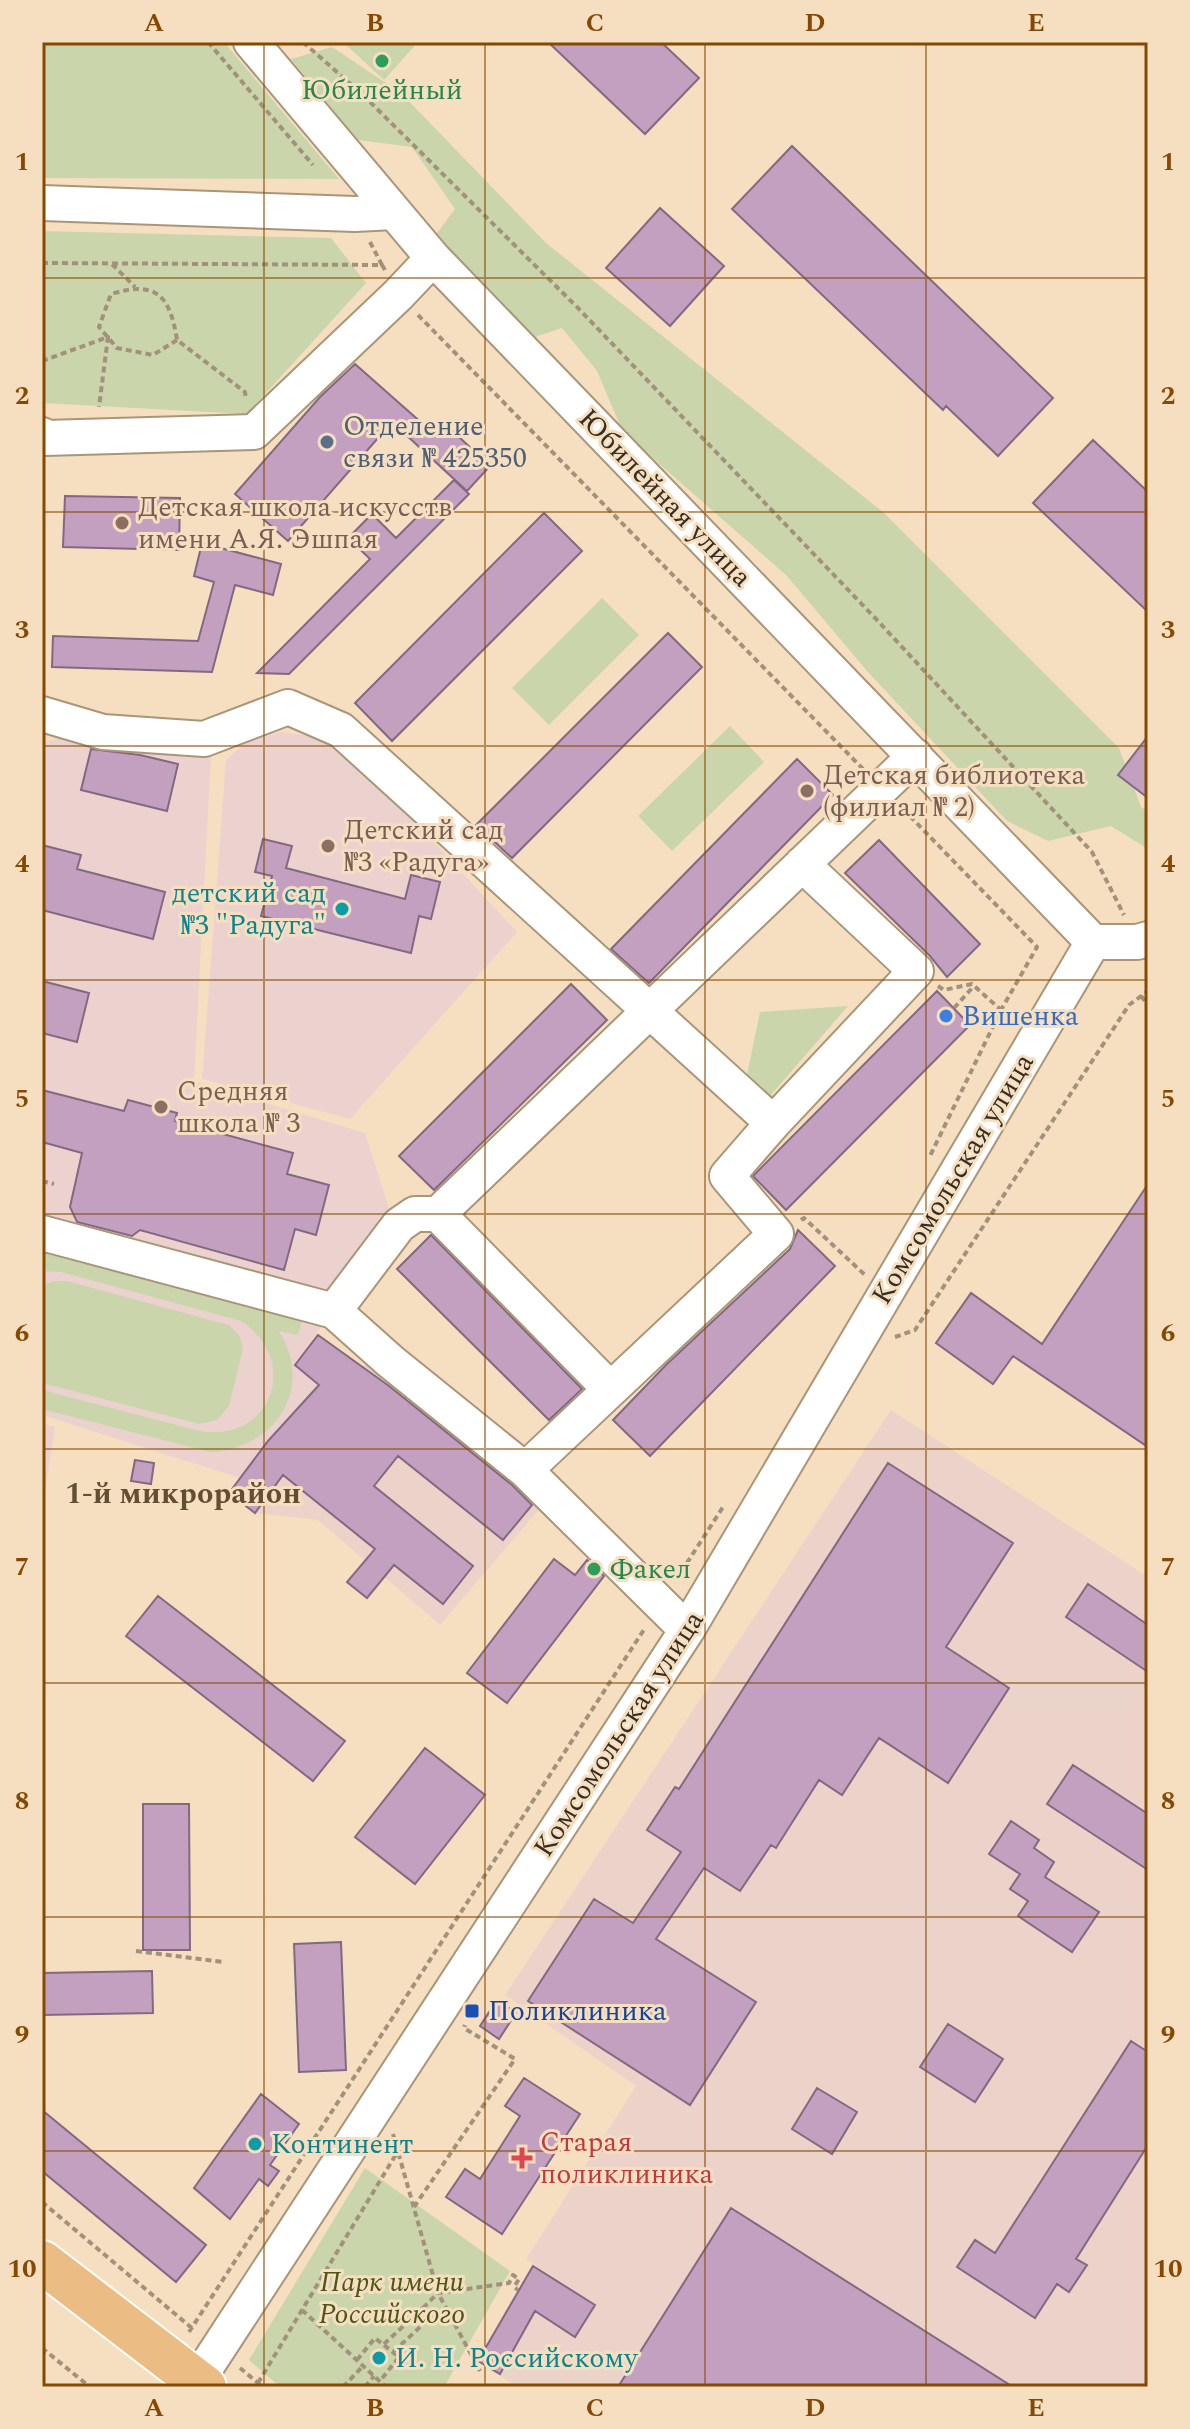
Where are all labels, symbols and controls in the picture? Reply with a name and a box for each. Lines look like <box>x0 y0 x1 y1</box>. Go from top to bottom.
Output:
text: A <box>144 3 164 43</box>
text: B <box>366 3 384 43</box>
text: C <box>586 3 604 43</box>
text: D <box>805 3 825 43</box>
text: E <box>1027 3 1045 43</box>
marker: Юбилейный <box>373 52 391 70</box>
place label: Юбилейный <box>301 69 463 112</box>
text: 1 <box>15 142 29 182</box>
text: 1 <box>1161 142 1175 182</box>
text: 2 <box>15 376 29 416</box>
text: 2 <box>1161 376 1175 416</box>
street label: Юбилейная улица <box>568 399 762 598</box>
place label: Отделение связи № 425350 <box>343 405 527 480</box>
marker: Отделение связи № 425350 <box>318 433 336 451</box>
place label: Детская школа искусств имени А.Я. Эшпая <box>138 486 452 561</box>
marker: Детская школа искусств имени А.Я. Эшпая <box>113 514 131 532</box>
text: 3 <box>15 610 29 650</box>
text: 3 <box>1161 610 1175 650</box>
place label: Детская библиотека (филиал № 2) <box>823 754 1086 829</box>
marker: Детская библиотека (филиал № 2) <box>798 782 816 800</box>
place label: Детский сад №3 «Радуга» <box>344 809 503 884</box>
marker: Детский сад №3 «Радуга» <box>319 837 337 855</box>
text: 4 <box>15 844 30 884</box>
text: 4 <box>1161 844 1176 884</box>
place label: детский сад №3 "Радуга" <box>172 872 326 947</box>
marker: детский сад №3 "Радуга" <box>333 900 351 918</box>
place label: Вишенка <box>962 995 1079 1038</box>
marker: Вишенка <box>937 1007 955 1025</box>
street label: Комсомольская улица <box>861 1045 1045 1313</box>
place label: Средняя школа № 3 <box>177 1070 300 1145</box>
text: 5 <box>15 1079 29 1119</box>
text: 5 <box>1161 1079 1175 1119</box>
marker: Средняя школа № 3 <box>152 1098 170 1116</box>
text: 6 <box>15 1313 29 1353</box>
text: 6 <box>1161 1313 1175 1353</box>
district label: 1-й микрорайон <box>65 1471 301 1517</box>
text: 7 <box>15 1547 29 1587</box>
text: 7 <box>1161 1547 1175 1587</box>
place label: Факел <box>610 1548 691 1591</box>
marker: Факел <box>585 1560 603 1578</box>
street label: Комсомольская улица <box>523 1602 715 1866</box>
text: 8 <box>15 1781 29 1821</box>
text: 8 <box>1161 1781 1175 1821</box>
place label: Поликлиника <box>488 1990 667 2033</box>
marker: Поликлиника <box>463 2002 481 2020</box>
text: 9 <box>15 2015 29 2055</box>
text: 9 <box>1161 2015 1175 2055</box>
place label: Старая поликлиника <box>540 2121 713 2196</box>
place label: Континент <box>271 2123 413 2166</box>
marker: Континент <box>246 2135 264 2153</box>
marker: Старая поликлиника <box>511 2147 533 2169</box>
text: 10 <box>7 2249 37 2289</box>
text: 10 <box>1153 2249 1183 2289</box>
park label: Парк имени Российского <box>319 2261 465 2336</box>
place label: И. Н. Российскому <box>395 2337 639 2380</box>
marker: И. Н. Российскому <box>370 2349 388 2367</box>
text: A <box>144 2388 164 2428</box>
text: B <box>366 2388 384 2428</box>
text: C <box>586 2388 604 2428</box>
text: D <box>805 2388 825 2428</box>
text: E <box>1027 2388 1045 2428</box>

